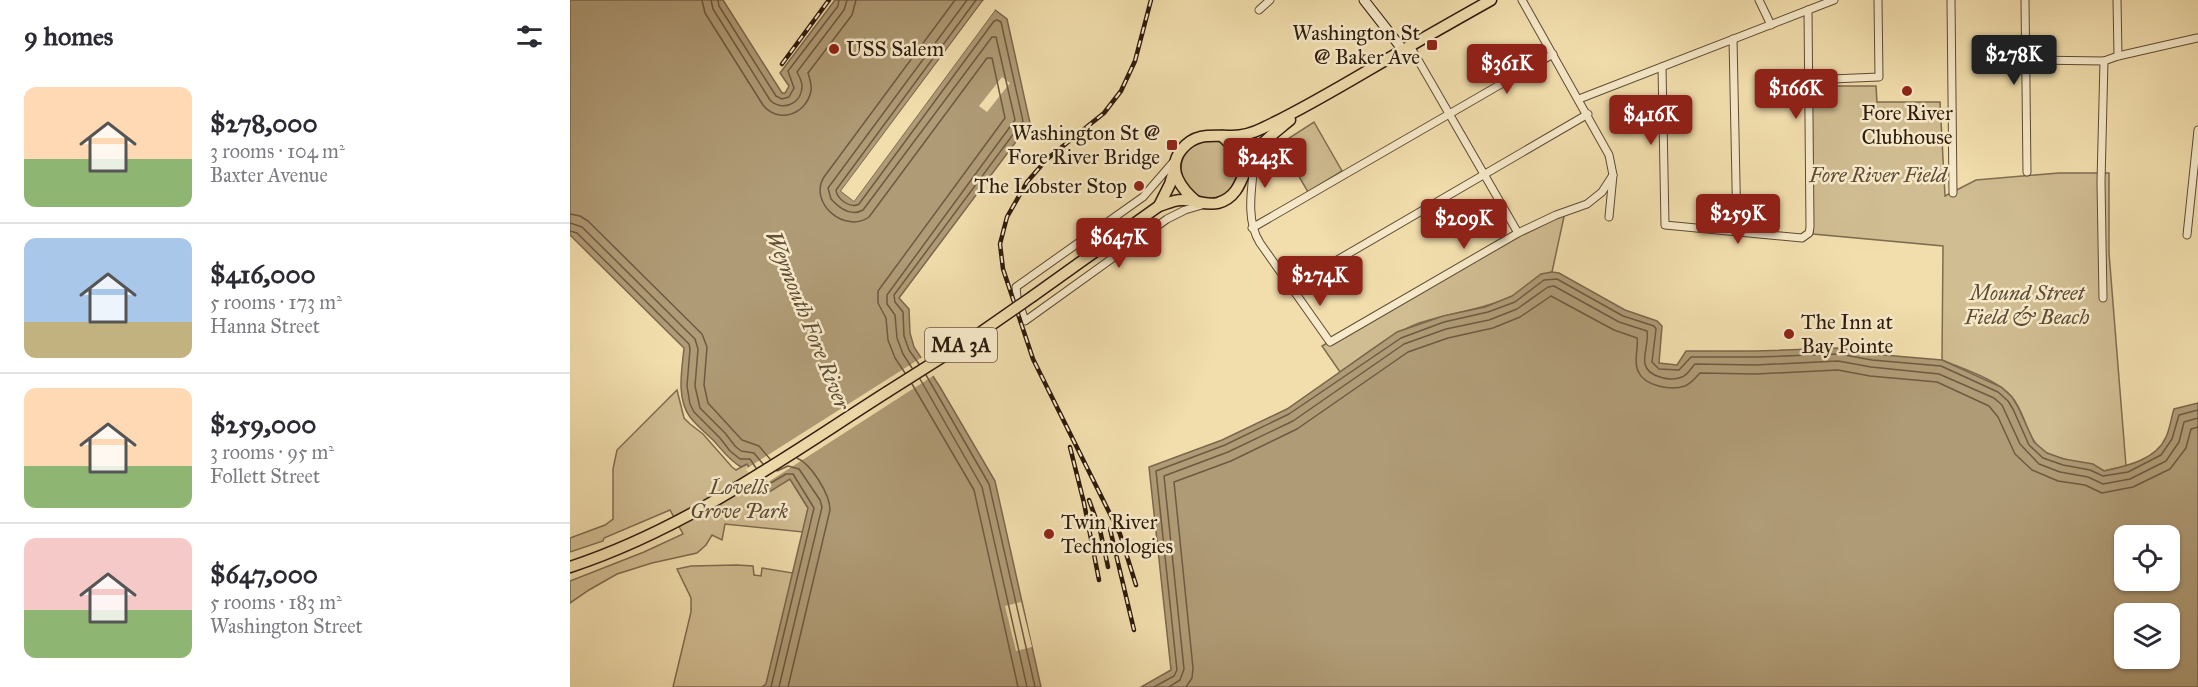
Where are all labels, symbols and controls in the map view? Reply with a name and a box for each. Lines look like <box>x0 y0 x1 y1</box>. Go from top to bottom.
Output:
text: 9 homes <box>24 20 113 52</box>
icon: filters <box>513 20 546 53</box>
place label: Washington St @ Baker Ave <box>1292 20 1421 70</box>
pin: $278K <box>1972 35 2056 86</box>
place label: USS Salem <box>846 36 944 62</box>
marker: Washington St @ Baker Ave <box>1425 38 1439 52</box>
marker: USS Salem <box>827 42 841 56</box>
text: $278K <box>1986 42 2042 66</box>
pin: $361K <box>1465 44 1549 95</box>
text: $361K <box>1481 51 1533 75</box>
pin: $166K <box>1754 69 1838 120</box>
text: $166K <box>1769 76 1823 100</box>
marker: Fore River Clubhouse <box>1900 84 1914 98</box>
pin: $416K <box>1609 95 1693 146</box>
place label: Fore River Clubhouse <box>1861 100 1953 150</box>
text: $416K <box>1623 102 1679 126</box>
text: $278,000 <box>210 107 318 139</box>
icon: home <box>72 111 144 183</box>
place label: Washington St @ Fore River Bridge <box>1007 120 1160 170</box>
marker: Washington St @ Fore River Bridge <box>1165 138 1179 152</box>
pin: $243K <box>1223 138 1307 189</box>
text: 3 rooms · 104 m² <box>210 139 345 163</box>
text: $243K <box>1237 145 1293 169</box>
park label: Fore River Field <box>1808 162 1949 188</box>
text: Baxter Avenue <box>210 163 328 187</box>
place label: The Lobster Stop <box>974 173 1127 199</box>
marker: The Lobster Stop <box>1132 179 1146 193</box>
pin: $259K <box>1696 194 1780 245</box>
pin: $209K <box>1422 199 1506 250</box>
text: $259K <box>1710 201 1766 225</box>
text: $209K <box>1435 206 1493 230</box>
pin: $647K <box>1077 218 1161 269</box>
text: $647K <box>1090 225 1148 249</box>
water label: Weymouth Fore River <box>760 227 857 415</box>
pin: $274K <box>1278 256 1362 307</box>
text: $416,000 <box>210 258 316 290</box>
icon: home <box>72 262 144 334</box>
text: $274K <box>1292 263 1348 287</box>
park label: Mound Street Field & Beach <box>1964 280 2090 330</box>
text: 5 rooms · 173 m² <box>210 290 342 314</box>
place label: The Inn at Bay Pointe <box>1801 309 1894 359</box>
text: Hanna Street <box>210 314 320 338</box>
marker: The Inn at Bay Pointe <box>1782 327 1796 341</box>
road number: MA 3A <box>925 328 997 362</box>
text: $259,000 <box>210 408 316 440</box>
icon: home <box>72 412 144 484</box>
text: 3 rooms · 95 m² <box>210 440 334 464</box>
text: Follett Street <box>210 464 320 488</box>
park label: Lovells Grove Park <box>690 474 789 524</box>
place label: Twin River Technologies <box>1061 509 1173 559</box>
map controls <box>2114 525 2180 669</box>
button: locate <box>2114 525 2180 591</box>
marker: Twin River Technologies <box>1042 527 1056 541</box>
text: $647,000 <box>210 558 318 590</box>
icon: home <box>72 562 144 634</box>
text: 5 rooms · 183 m² <box>210 590 342 614</box>
button: layers <box>2114 603 2180 669</box>
text: Washington Street <box>210 614 363 638</box>

